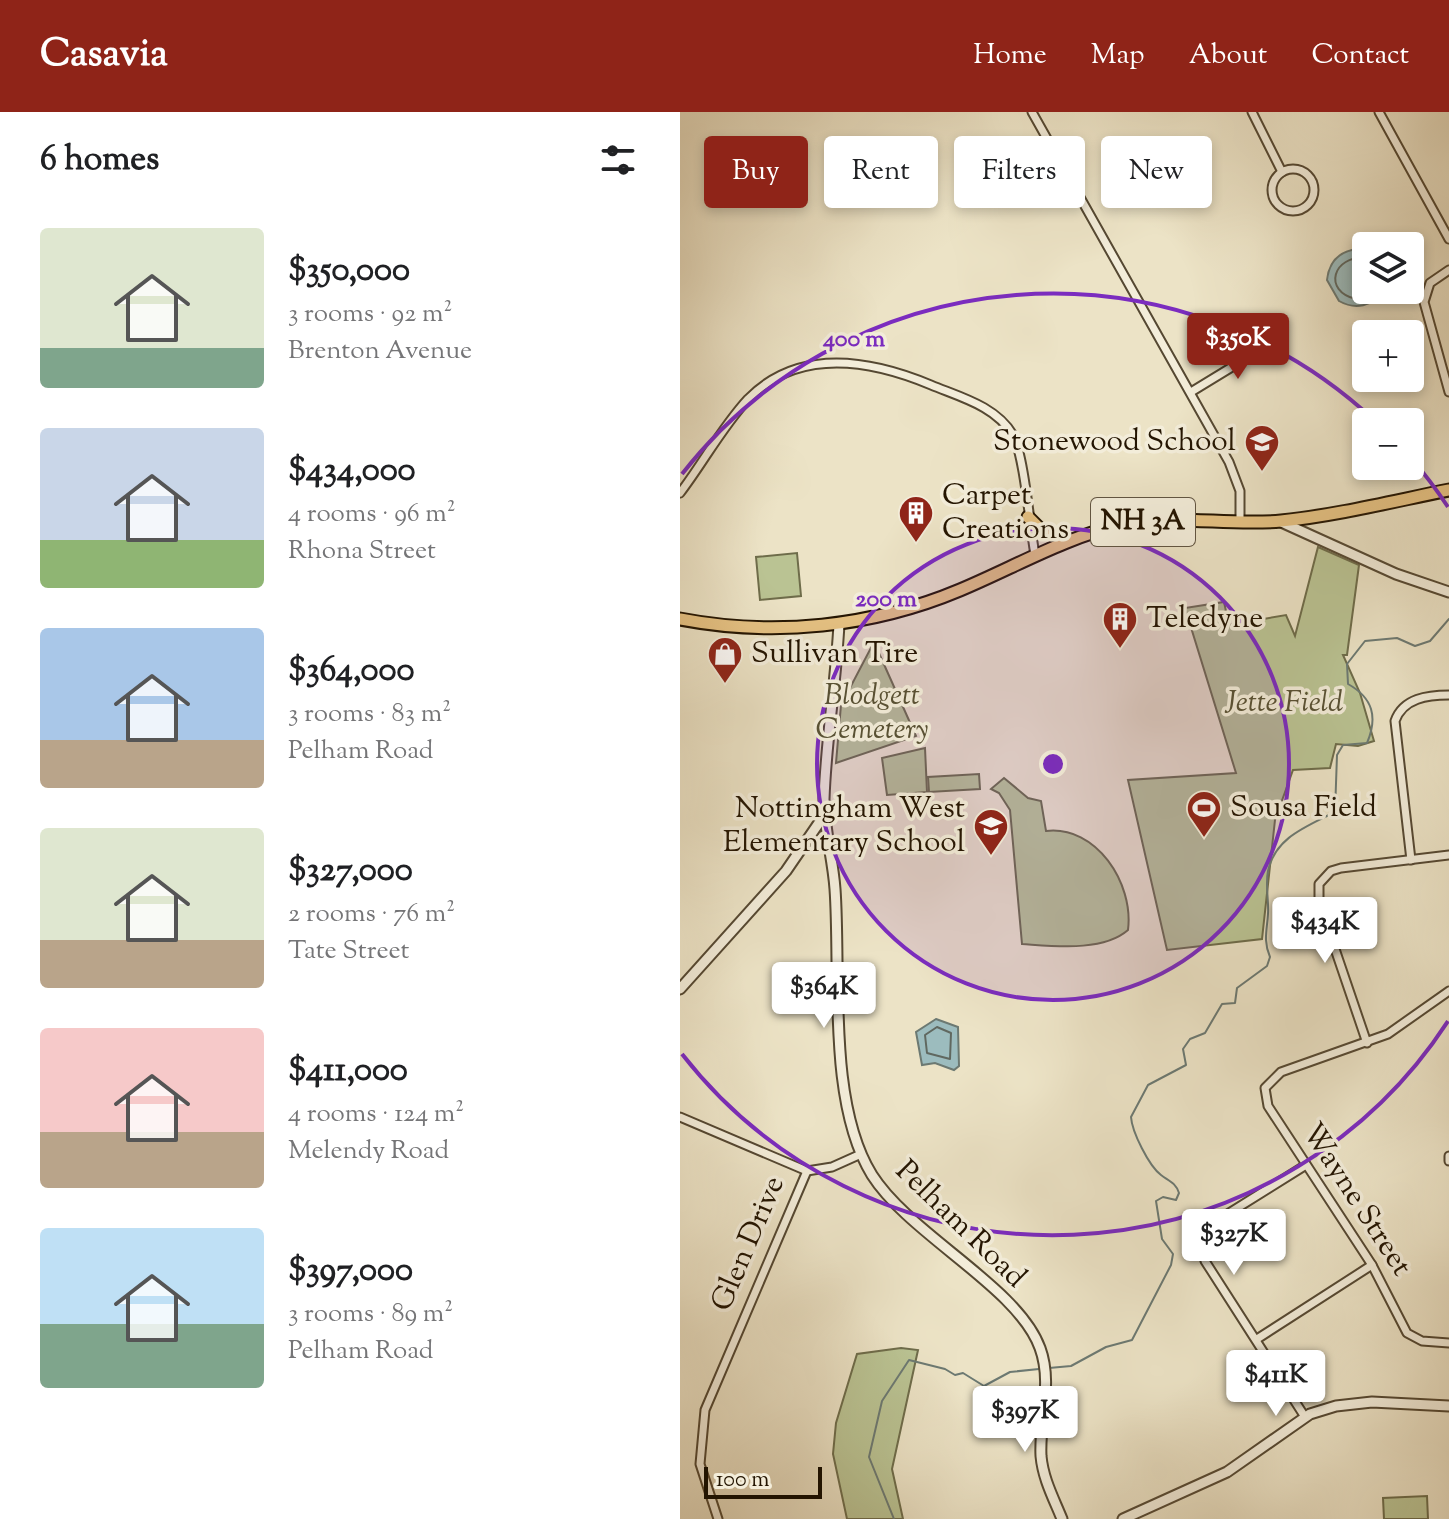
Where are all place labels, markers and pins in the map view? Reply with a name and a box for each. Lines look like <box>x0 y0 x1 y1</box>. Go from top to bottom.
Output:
pin: $350K <box>1182 313 1294 381</box>
place label: Stonewood School <box>993 421 1236 464</box>
school or university icon: Stonewood School <box>1243 423 1281 473</box>
place label: Carpet Creations <box>942 475 1069 552</box>
building icon: Carpet Creations <box>897 494 935 544</box>
place label: Teledyne <box>1146 598 1263 641</box>
building icon: Teledyne <box>1101 600 1139 650</box>
place label: Sullivan Tire <box>751 633 918 676</box>
shop icon: Sullivan Tire <box>706 635 744 685</box>
centre of rings <box>1039 750 1067 778</box>
place label: Sousa Field <box>1230 787 1377 830</box>
place label: Nottingham West Elementary School <box>723 788 965 865</box>
sports icon: Sousa Field <box>1185 789 1223 839</box>
school or university icon: Nottingham West Elementary School <box>972 807 1010 857</box>
pin: $434K <box>1269 897 1381 965</box>
pin: $364K <box>768 962 880 1030</box>
pin: $327K <box>1178 1209 1290 1277</box>
pin: $411K <box>1220 1350 1332 1418</box>
pin: $397K <box>969 1386 1081 1454</box>

